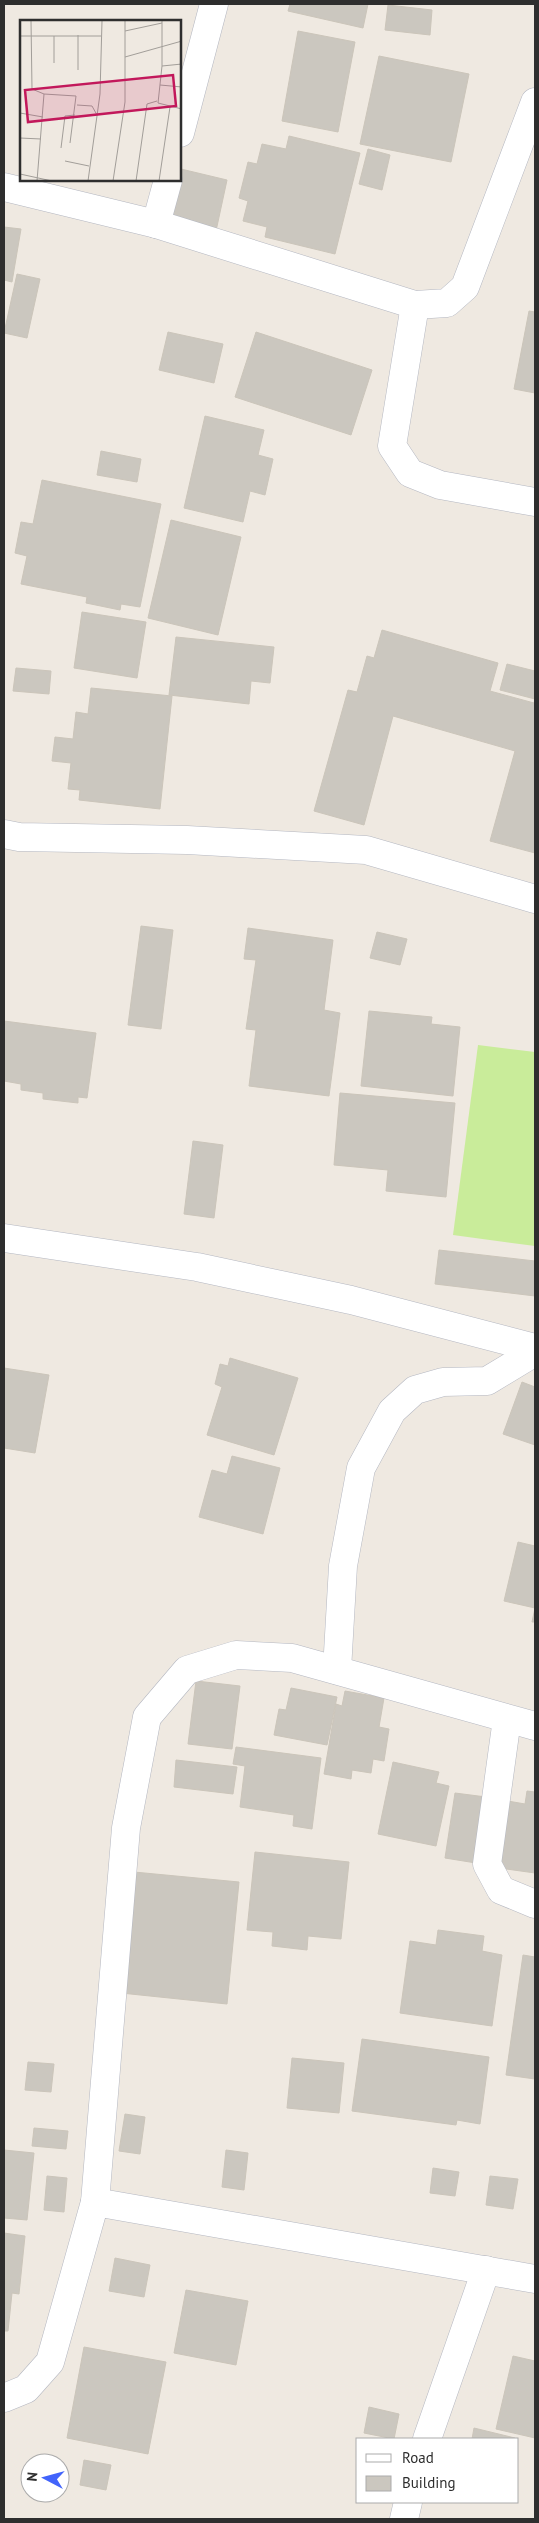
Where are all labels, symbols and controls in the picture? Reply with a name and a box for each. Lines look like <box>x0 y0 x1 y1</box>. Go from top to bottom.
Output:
inset map <box>20 20 181 181</box>
legend <box>356 2438 519 2503</box>
text: Road <box>402 2448 434 2467</box>
north arrow <box>20 2453 70 2503</box>
text: N <box>23 2471 42 2482</box>
text: Building <box>402 2473 456 2492</box>

